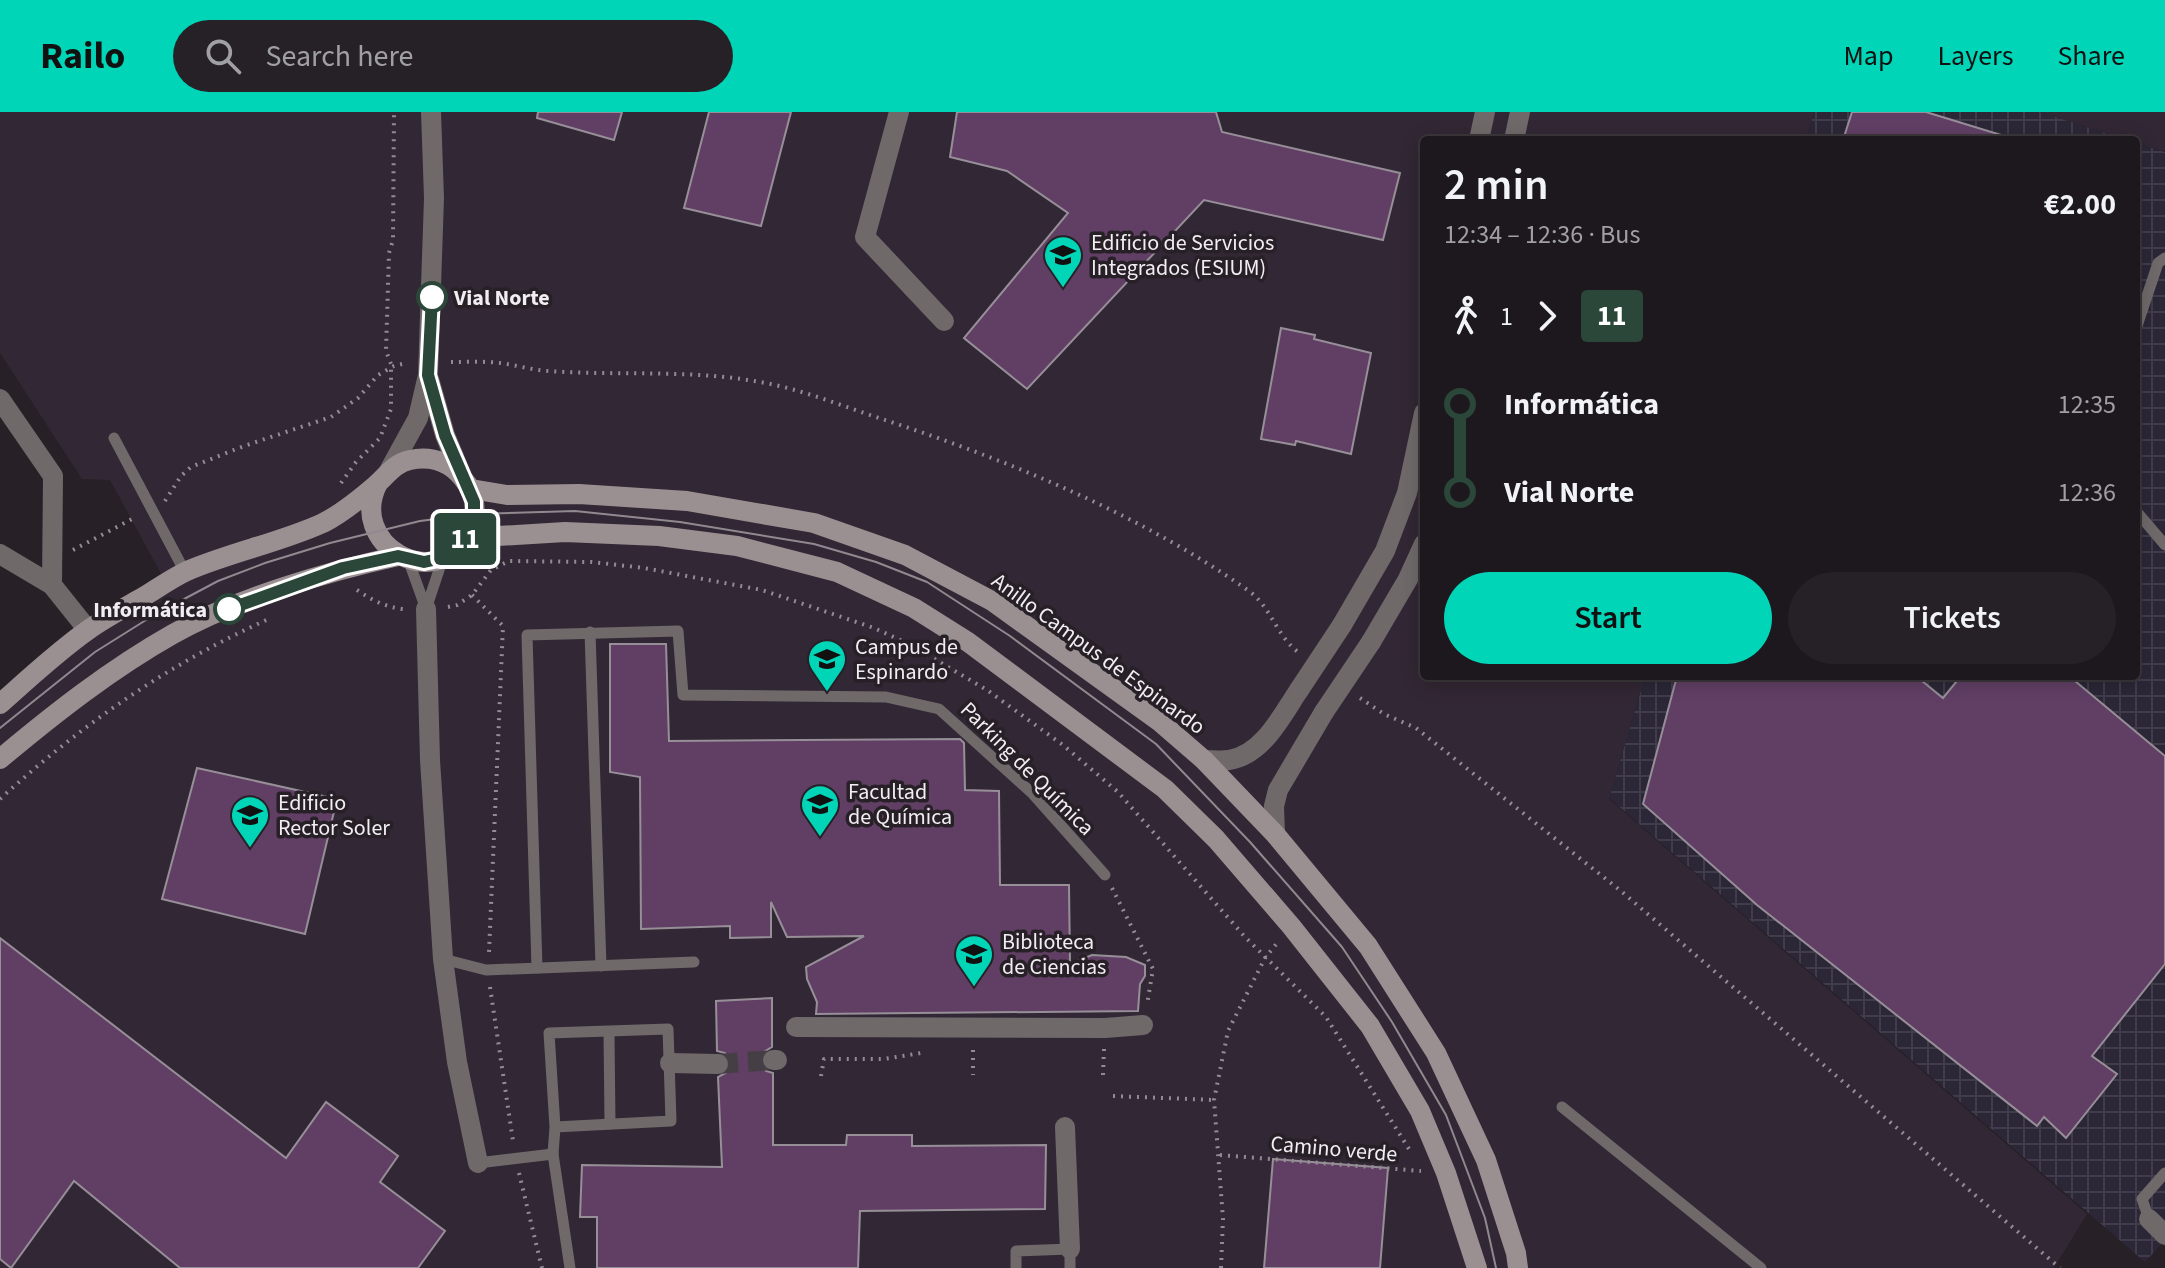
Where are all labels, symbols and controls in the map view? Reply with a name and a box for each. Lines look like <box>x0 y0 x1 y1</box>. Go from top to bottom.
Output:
search box <box>173 20 733 92</box>
text: Railo <box>40 29 125 83</box>
icon: search <box>201 34 245 78</box>
text: Search here <box>265 35 413 78</box>
text: Map <box>1843 36 1893 76</box>
text: Layers <box>1937 36 2013 76</box>
text: Share <box>2057 36 2125 76</box>
text: 2 min <box>1444 154 1549 217</box>
text: €2.00 <box>2044 183 2116 226</box>
text: 12:34 – 12:36 · Bus <box>1444 216 1640 253</box>
place label: Edificio de Servicios Integrados (ESIUM) <box>1091 227 1274 284</box>
school or university icon: Edificio de Servicios Integrados (ESIUM) <box>1042 234 1084 289</box>
marker: Vial Norte <box>417 282 447 312</box>
place label: Vial Norte <box>453 282 550 314</box>
icon: walk <box>1444 294 1488 338</box>
icon: forward <box>1525 294 1569 338</box>
text: 11 <box>1597 296 1627 336</box>
text: 1 <box>1500 298 1513 335</box>
text: Informática <box>1504 383 1659 426</box>
text: 12:35 <box>2058 386 2116 423</box>
text: Vial Norte <box>1504 471 1634 514</box>
text: 12:36 <box>2058 474 2116 511</box>
line badge: 11 <box>429 513 501 565</box>
text: 11 <box>450 519 480 559</box>
street label: Anillo Campus de Espinardo <box>985 565 1212 742</box>
button: Start <box>1444 572 1772 664</box>
button: Tickets <box>1788 572 2116 664</box>
place label: Informática <box>93 594 207 626</box>
marker: Informática <box>214 594 244 624</box>
place label: Campus de Espinardo <box>855 631 958 688</box>
school or university icon: Campus de Espinardo <box>806 638 848 693</box>
street label: Parking de Química <box>953 694 1102 843</box>
place label: Facultad de Química <box>848 776 952 833</box>
school or university icon: Facultad de Química <box>799 783 841 838</box>
place label: Edificio Rector Soler <box>278 787 390 844</box>
school or university icon: Edificio Rector Soler <box>229 794 271 849</box>
place label: Biblioteca de Ciencias <box>1002 926 1106 983</box>
school or university icon: Biblioteca de Ciencias <box>953 933 995 988</box>
street label: Camino verde <box>1269 1128 1399 1170</box>

